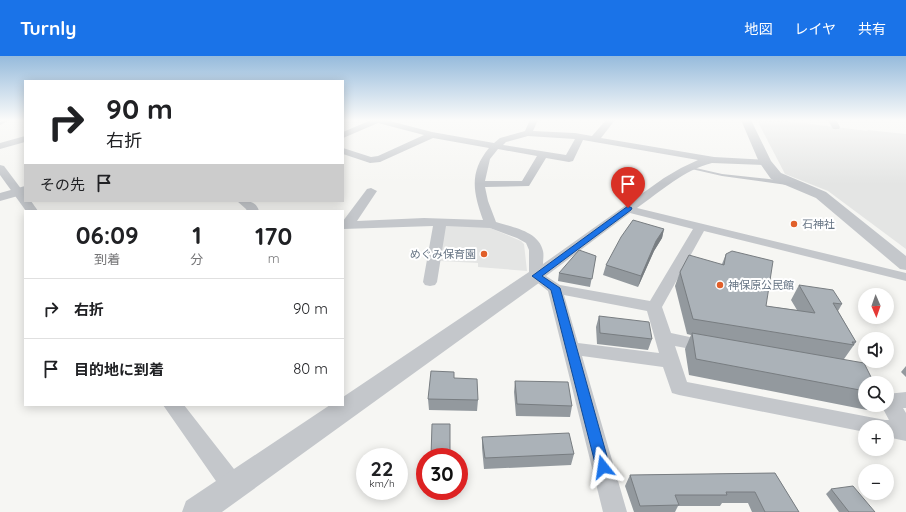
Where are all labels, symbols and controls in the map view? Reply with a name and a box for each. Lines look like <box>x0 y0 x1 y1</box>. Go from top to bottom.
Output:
text: Turnly <box>20 16 76 40</box>
text: 地図 <box>744 20 772 38</box>
text: レイヤ <box>794 20 836 38</box>
text: 共有 <box>858 20 886 38</box>
text: 90 m <box>106 91 173 126</box>
icon: right <box>40 96 92 148</box>
text: 右折 <box>106 129 142 152</box>
pin <box>611 167 645 208</box>
icon: arrive <box>93 172 115 194</box>
icon: arrive <box>617 173 639 195</box>
text: その先 <box>40 175 85 194</box>
place label: 石神社 <box>802 217 835 231</box>
marker: 石神社 <box>789 219 799 229</box>
text: 06:09 <box>76 220 139 250</box>
text: 1 <box>192 220 201 250</box>
text: 170 <box>255 221 292 251</box>
place label: めぐみ保育園 <box>410 247 476 261</box>
marker: めぐみ保育園 <box>479 249 489 259</box>
text: m <box>268 250 280 266</box>
text: 到着 <box>94 251 120 267</box>
text: 分 <box>190 251 203 267</box>
place label: 神保原公民館 <box>728 278 794 292</box>
marker: 神保原公民館 <box>715 280 725 290</box>
north arrow <box>858 288 894 324</box>
map controls <box>858 288 894 500</box>
icon: right <box>40 298 62 320</box>
text: 90 m <box>293 299 328 318</box>
text: 右折 <box>74 300 104 319</box>
button: sound <box>858 332 894 368</box>
icon: arrive <box>40 358 62 380</box>
text: 80 m <box>293 359 328 378</box>
text: 目的地に到着 <box>74 360 164 379</box>
button: search <box>858 376 894 412</box>
button: + <box>858 420 894 456</box>
position arrow <box>582 446 624 488</box>
speed limit sign: 30 <box>416 448 468 500</box>
text: 22 <box>371 456 393 481</box>
button: − <box>858 464 894 500</box>
text: km/h <box>369 477 395 490</box>

